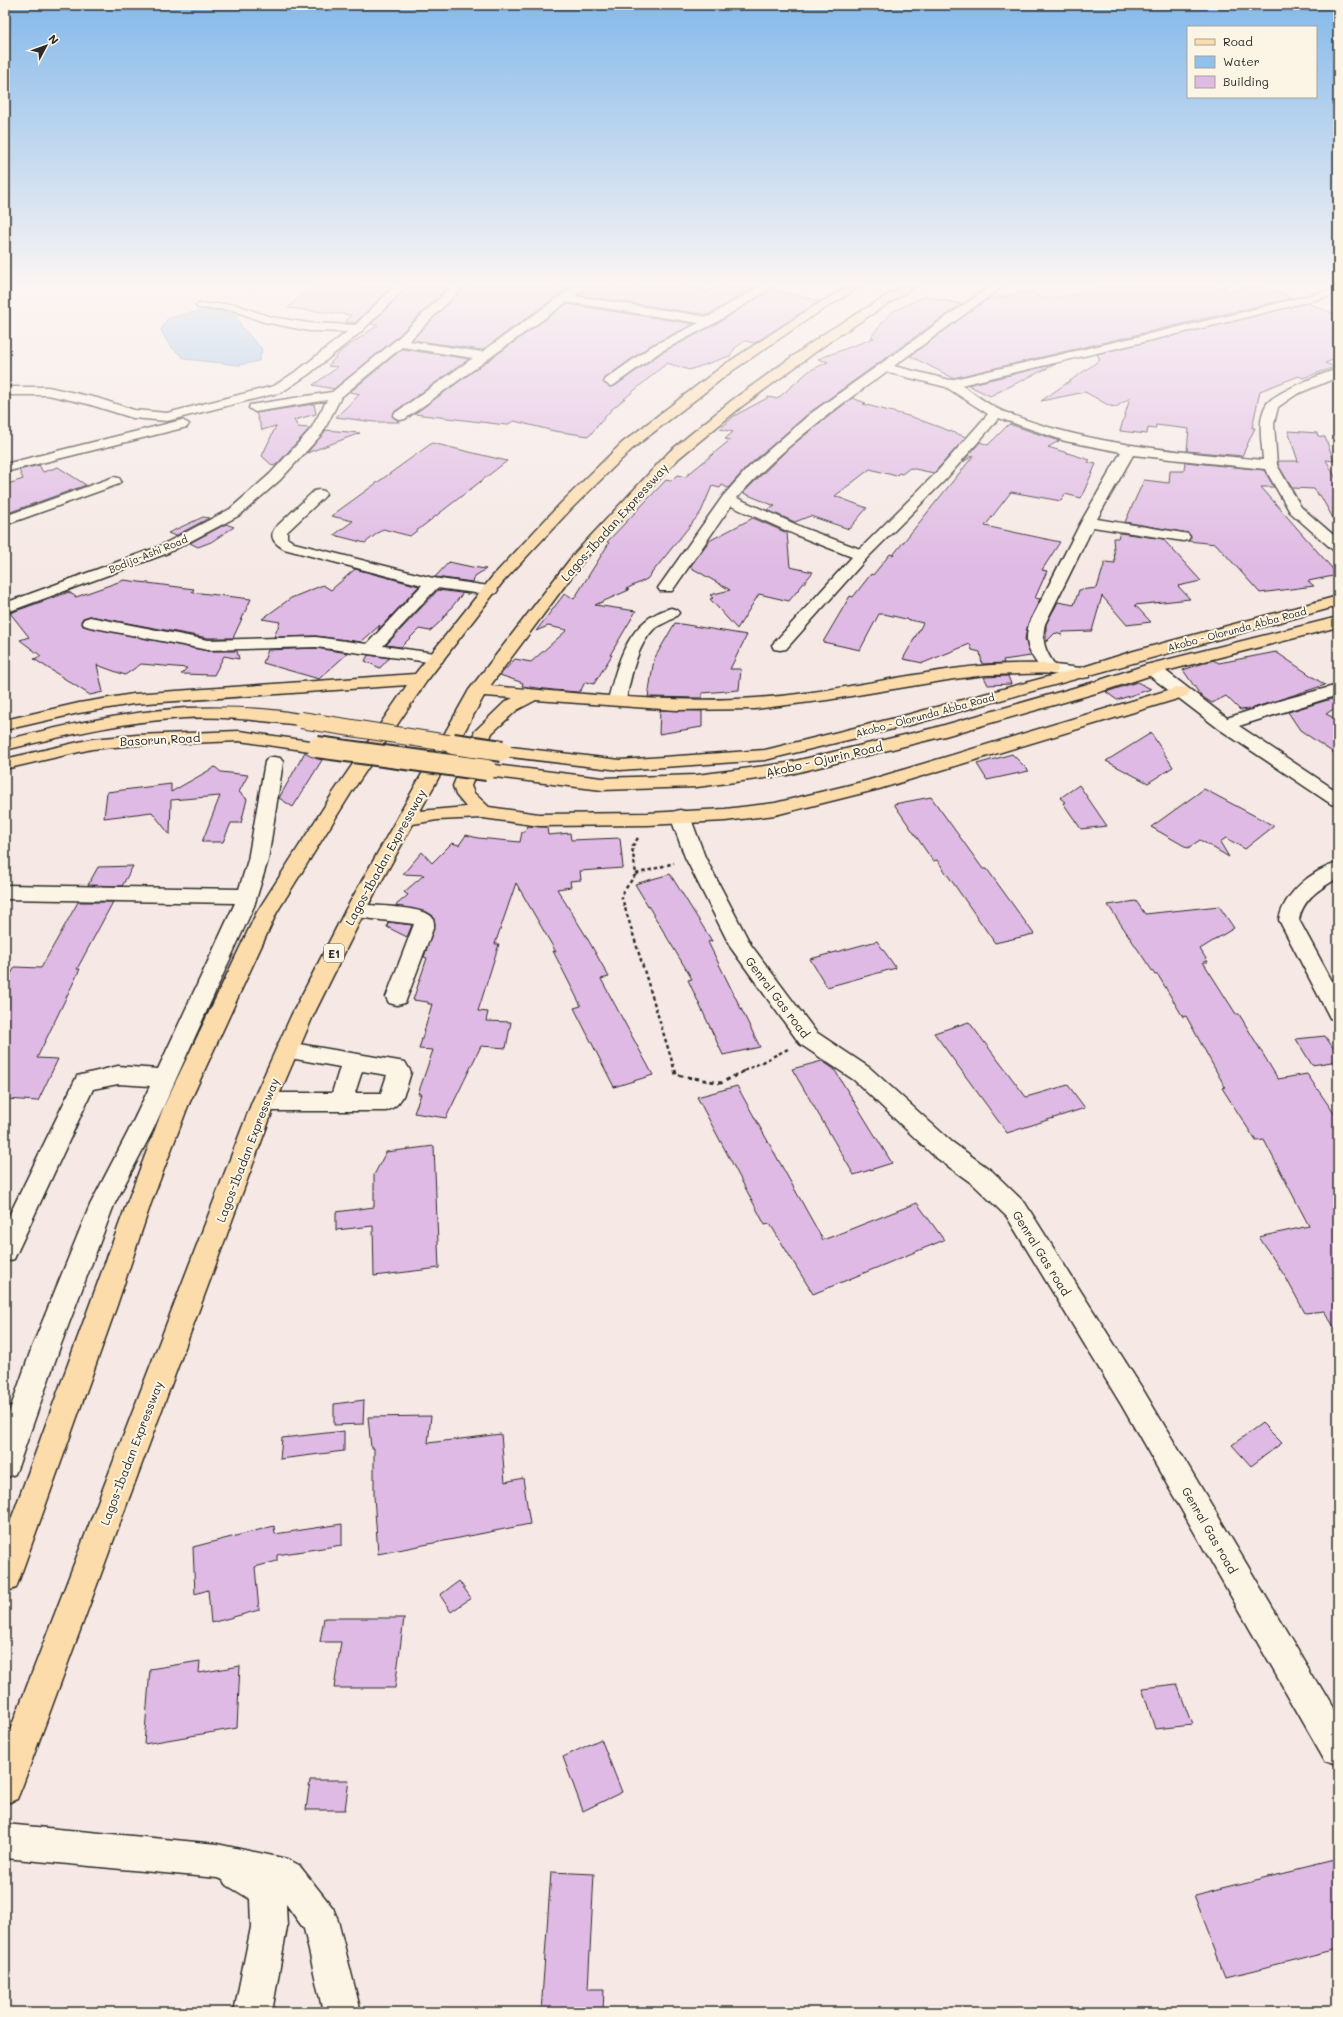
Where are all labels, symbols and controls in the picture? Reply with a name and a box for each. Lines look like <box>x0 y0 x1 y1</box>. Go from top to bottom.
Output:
north arrow <box>26 26 66 66</box>
legend <box>1187 26 1317 98</box>
text: N <box>46 31 62 47</box>
text: Road <box>1223 33 1253 49</box>
text: Water <box>1223 53 1260 69</box>
text: Building <box>1223 73 1269 89</box>
street label: Lagos-Ibadan Expressway <box>557 460 671 584</box>
street label: Bodija-Ashi Road <box>106 532 190 576</box>
street label: Akobo - Olorunda Abba Road <box>1166 604 1308 654</box>
street label: Akobo - Olorunda Abba Road <box>854 690 996 740</box>
street label: Basorun Road <box>119 729 201 749</box>
street label: Akobo - Ojurin Road <box>764 738 884 780</box>
street label: Lagos-Ibadan Expressway <box>341 786 429 928</box>
road number: E1 <box>324 944 344 962</box>
street label: Genral Gas road <box>742 953 814 1041</box>
street label: Lagos-Ibadan Expressway <box>212 1076 282 1224</box>
street label: Genral Gas road <box>1009 1207 1075 1299</box>
street label: Lagos-Ibadan Expressway <box>96 1379 166 1527</box>
street label: Genral Gas road <box>1179 1484 1242 1577</box>

